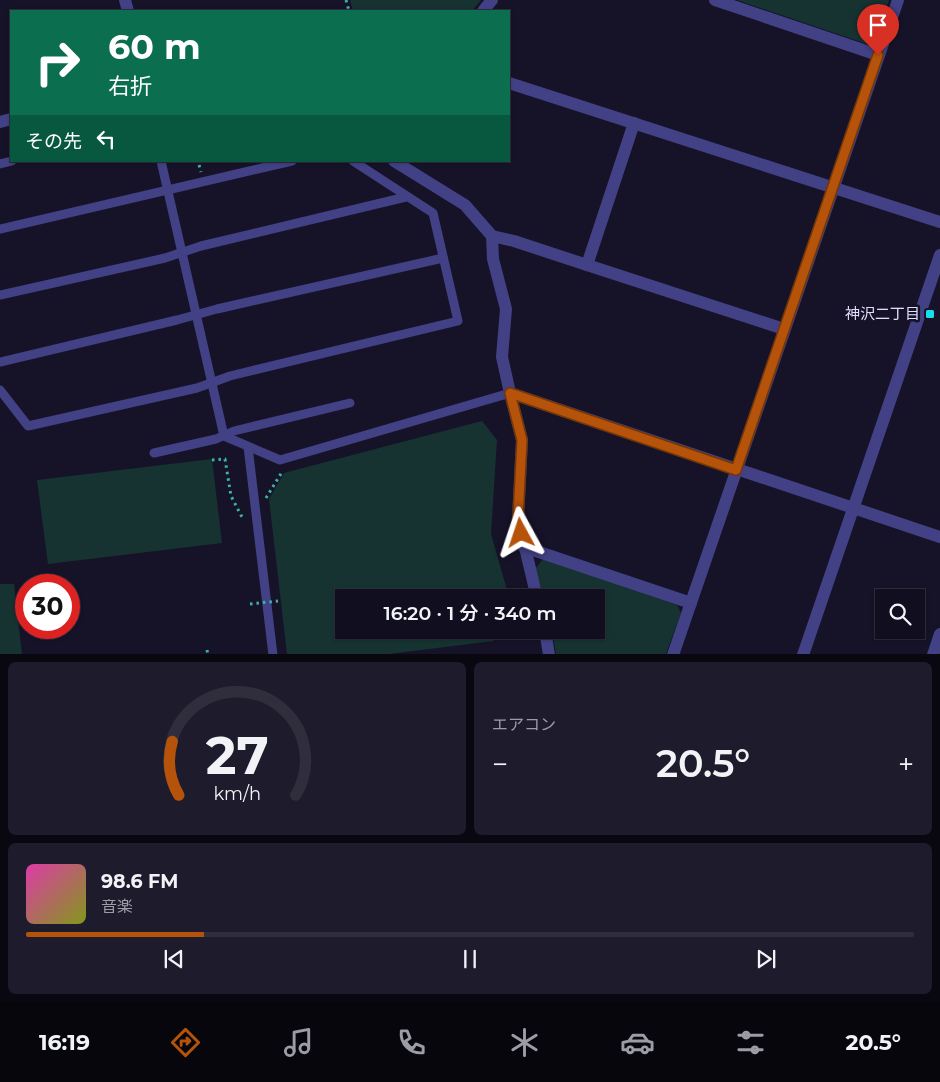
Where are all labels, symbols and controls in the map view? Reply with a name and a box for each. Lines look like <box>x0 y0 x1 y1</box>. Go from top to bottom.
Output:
pin <box>857 4 899 55</box>
icon: arrive <box>864 11 892 39</box>
text: 60 m <box>108 25 201 68</box>
icon: right <box>25 30 90 95</box>
text: 右折 <box>108 73 152 100</box>
icon: left <box>92 125 120 153</box>
text: その先 <box>25 130 82 153</box>
place label: 神沢二丁目 <box>845 304 920 323</box>
marker: 神沢二丁目 <box>924 308 936 320</box>
position arrow <box>494 506 546 558</box>
speed limit sign: 30 <box>15 574 80 639</box>
map controls <box>875 589 925 639</box>
button: search <box>875 589 925 639</box>
text: 16:20 · 1 分 · 340 m <box>384 602 556 625</box>
text: エアコン <box>492 715 556 734</box>
text: 27 <box>206 724 268 787</box>
text: 20.5° <box>656 740 750 787</box>
text: − <box>492 747 508 781</box>
text: + <box>898 747 914 781</box>
text: km/h <box>213 783 261 804</box>
text: 98.6 FM <box>101 870 178 893</box>
text: 音楽 <box>101 897 133 916</box>
icon: previous <box>160 945 188 973</box>
icon: pause <box>456 945 484 973</box>
icon: next <box>752 945 780 973</box>
icon: directions <box>168 1025 203 1060</box>
icon: music <box>281 1025 316 1060</box>
icon: phone <box>394 1025 429 1060</box>
icon: climate <box>507 1025 542 1060</box>
icon: car <box>620 1025 655 1060</box>
icon: filters <box>733 1025 768 1060</box>
text: 16:19 <box>39 1029 90 1056</box>
text: 20.5° <box>845 1029 901 1056</box>

